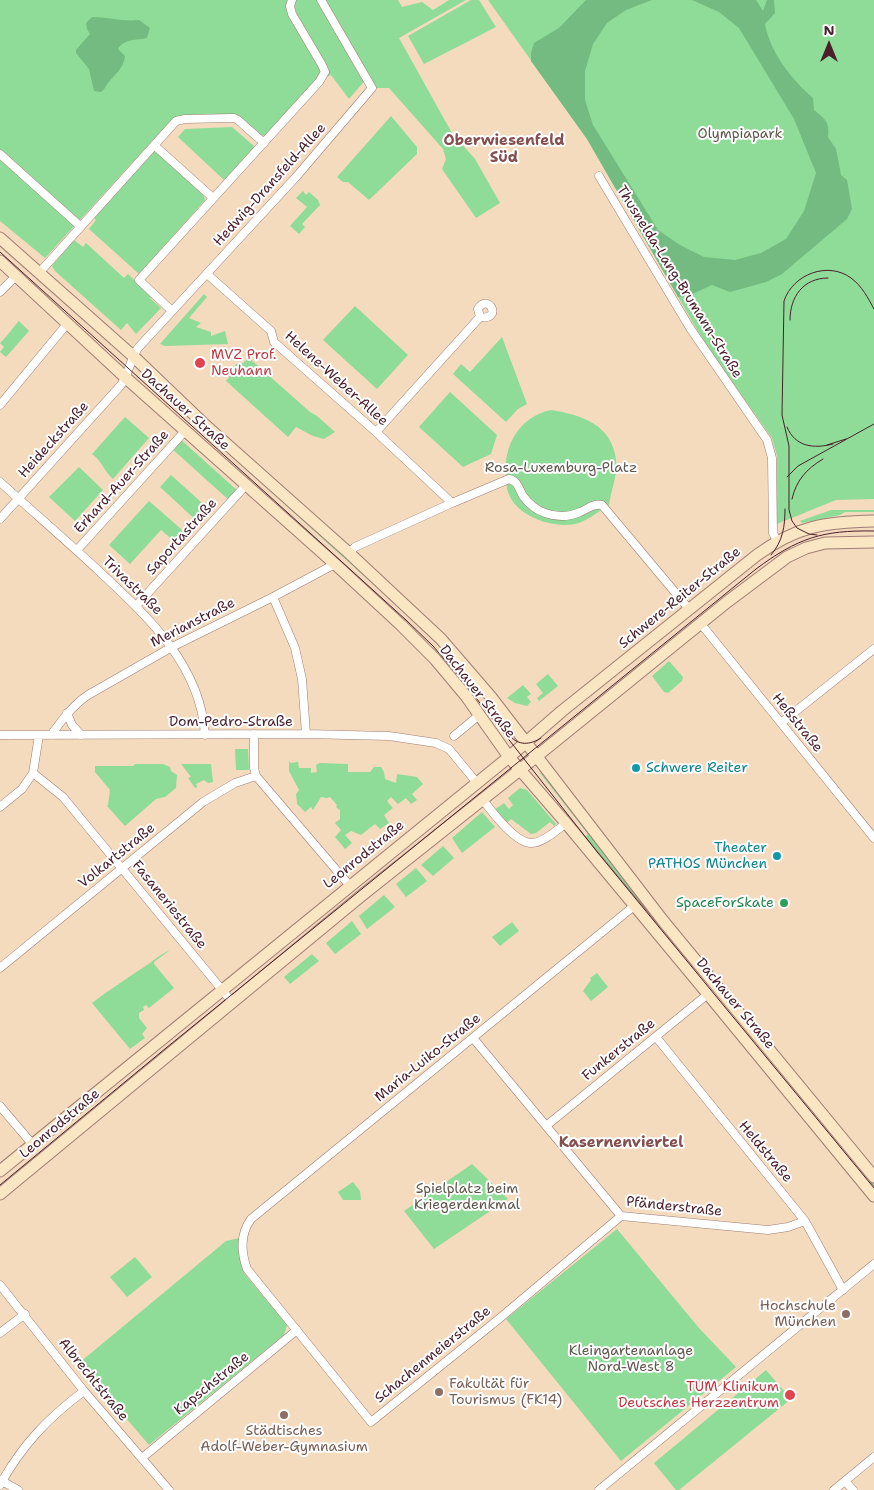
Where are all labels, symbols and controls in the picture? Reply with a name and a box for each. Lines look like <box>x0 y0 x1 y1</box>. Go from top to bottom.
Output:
north arrow <box>804 20 854 70</box>
text: N <box>823 21 835 39</box>
street label: Hedwig-Dransfeld-Allee <box>210 120 330 250</box>
park label: Olympiapark <box>698 126 782 142</box>
district label: Oberwiesenfeld Süd <box>444 132 564 167</box>
street label: Thusnelda-Lang-Brumann-Straße <box>613 183 745 381</box>
street label: Helene-Weber-Allee <box>281 328 391 430</box>
place label: MVZ Prof. Neuhann <box>211 347 276 380</box>
marker: MVZ Prof. Neuhann <box>193 356 207 370</box>
street label: Dachauer Straße <box>137 366 233 454</box>
street label: Heideckstraße <box>15 398 93 482</box>
street label: Erhard-Auer-Straße <box>71 427 173 537</box>
park label: Rosa-Luxemburg-Platz <box>485 460 637 476</box>
street label: Saportastraße <box>143 495 221 579</box>
street label: Schwere-Reiter-Straße <box>616 544 744 652</box>
street label: Trivastraße <box>98 553 166 619</box>
street label: Merianstraße <box>148 595 238 651</box>
street label: Dachauer Straße <box>435 642 519 742</box>
street label: Heßstraße <box>768 690 826 756</box>
street label: Dom-Pedro-Straße <box>169 714 293 730</box>
place label: Schwere Reiter <box>646 760 748 776</box>
marker: Schwere Reiter <box>630 762 642 774</box>
street label: Leonrodstraße <box>320 817 408 893</box>
street label: Volkartstraße <box>75 820 159 892</box>
place label: Theater PATHOS München <box>648 840 767 872</box>
marker: Theater PATHOS München <box>771 850 783 862</box>
street label: Fasaneriestraße <box>128 857 210 953</box>
place label: SpaceForSkate <box>676 895 774 911</box>
marker: SpaceForSkate <box>778 897 790 909</box>
street label: Dachauer Straße <box>692 955 778 1053</box>
street label: Maria-Luiko-Straße <box>372 1010 484 1106</box>
street label: Funkerstraße <box>579 1015 659 1085</box>
street label: Leonrodstraße <box>17 1086 103 1162</box>
street label: Heldstraße <box>735 1118 795 1186</box>
district label: Kasernenviertel <box>559 1134 683 1152</box>
park label: Spielplatz beim Kriegerdenkmal <box>414 1181 520 1214</box>
street label: Pfänderstraße <box>625 1194 723 1220</box>
place label: Hochschule München <box>760 1298 836 1330</box>
street label: Schachenmeierstraße <box>372 1303 494 1407</box>
marker: Hochschule München <box>840 1308 852 1320</box>
street label: Albrechtstraße <box>54 1335 132 1425</box>
park label: Kleingartenanlage Nord-West 8 <box>569 1343 693 1375</box>
street label: Kapschstraße <box>171 1349 253 1419</box>
place label: Fakultät für Tourismus (FK14) <box>449 1376 562 1408</box>
place label: TUM Klinikum Deutsches Herzzentrum <box>618 1379 779 1411</box>
marker: Fakultät für Tourismus (FK14) <box>433 1386 445 1398</box>
marker: TUM Klinikum Deutsches Herzzentrum <box>783 1388 797 1402</box>
marker: Städtisches Adolf-Weber-Gymnasium <box>278 1409 290 1421</box>
place label: Städtisches Adolf-Weber-Gymnasium <box>200 1423 368 1455</box>

